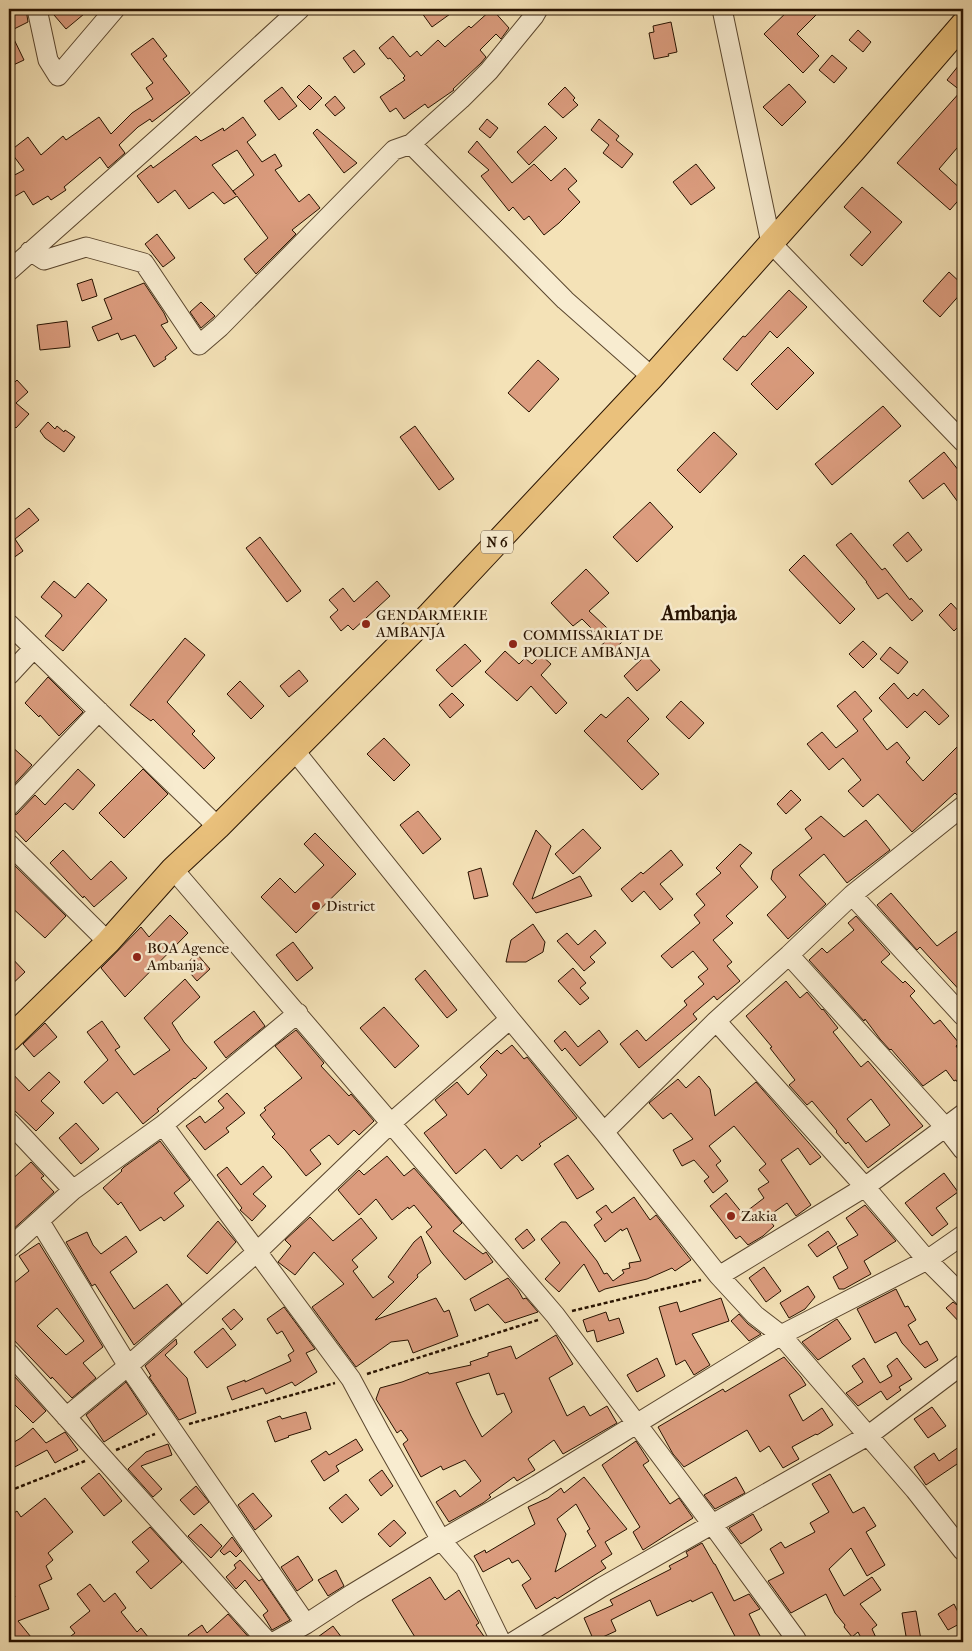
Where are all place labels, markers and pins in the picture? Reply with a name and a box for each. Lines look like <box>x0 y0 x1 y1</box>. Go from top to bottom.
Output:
place label: GENDARMERIE AMBANJA <box>375 606 488 641</box>
marker: GENDARMERIE AMBANJA <box>360 618 372 630</box>
place label: COMMISSARIAT DE POLICE AMBANJA <box>523 626 663 661</box>
marker: COMMISSARIAT DE POLICE AMBANJA <box>507 638 519 650</box>
place label: District <box>326 897 376 915</box>
marker: District <box>310 900 322 912</box>
place label: BOA Agence Ambanja <box>146 939 230 974</box>
marker: BOA Agence Ambanja <box>131 951 143 963</box>
place label: Zakia <box>741 1207 778 1225</box>
marker: Zakia <box>725 1210 737 1222</box>

